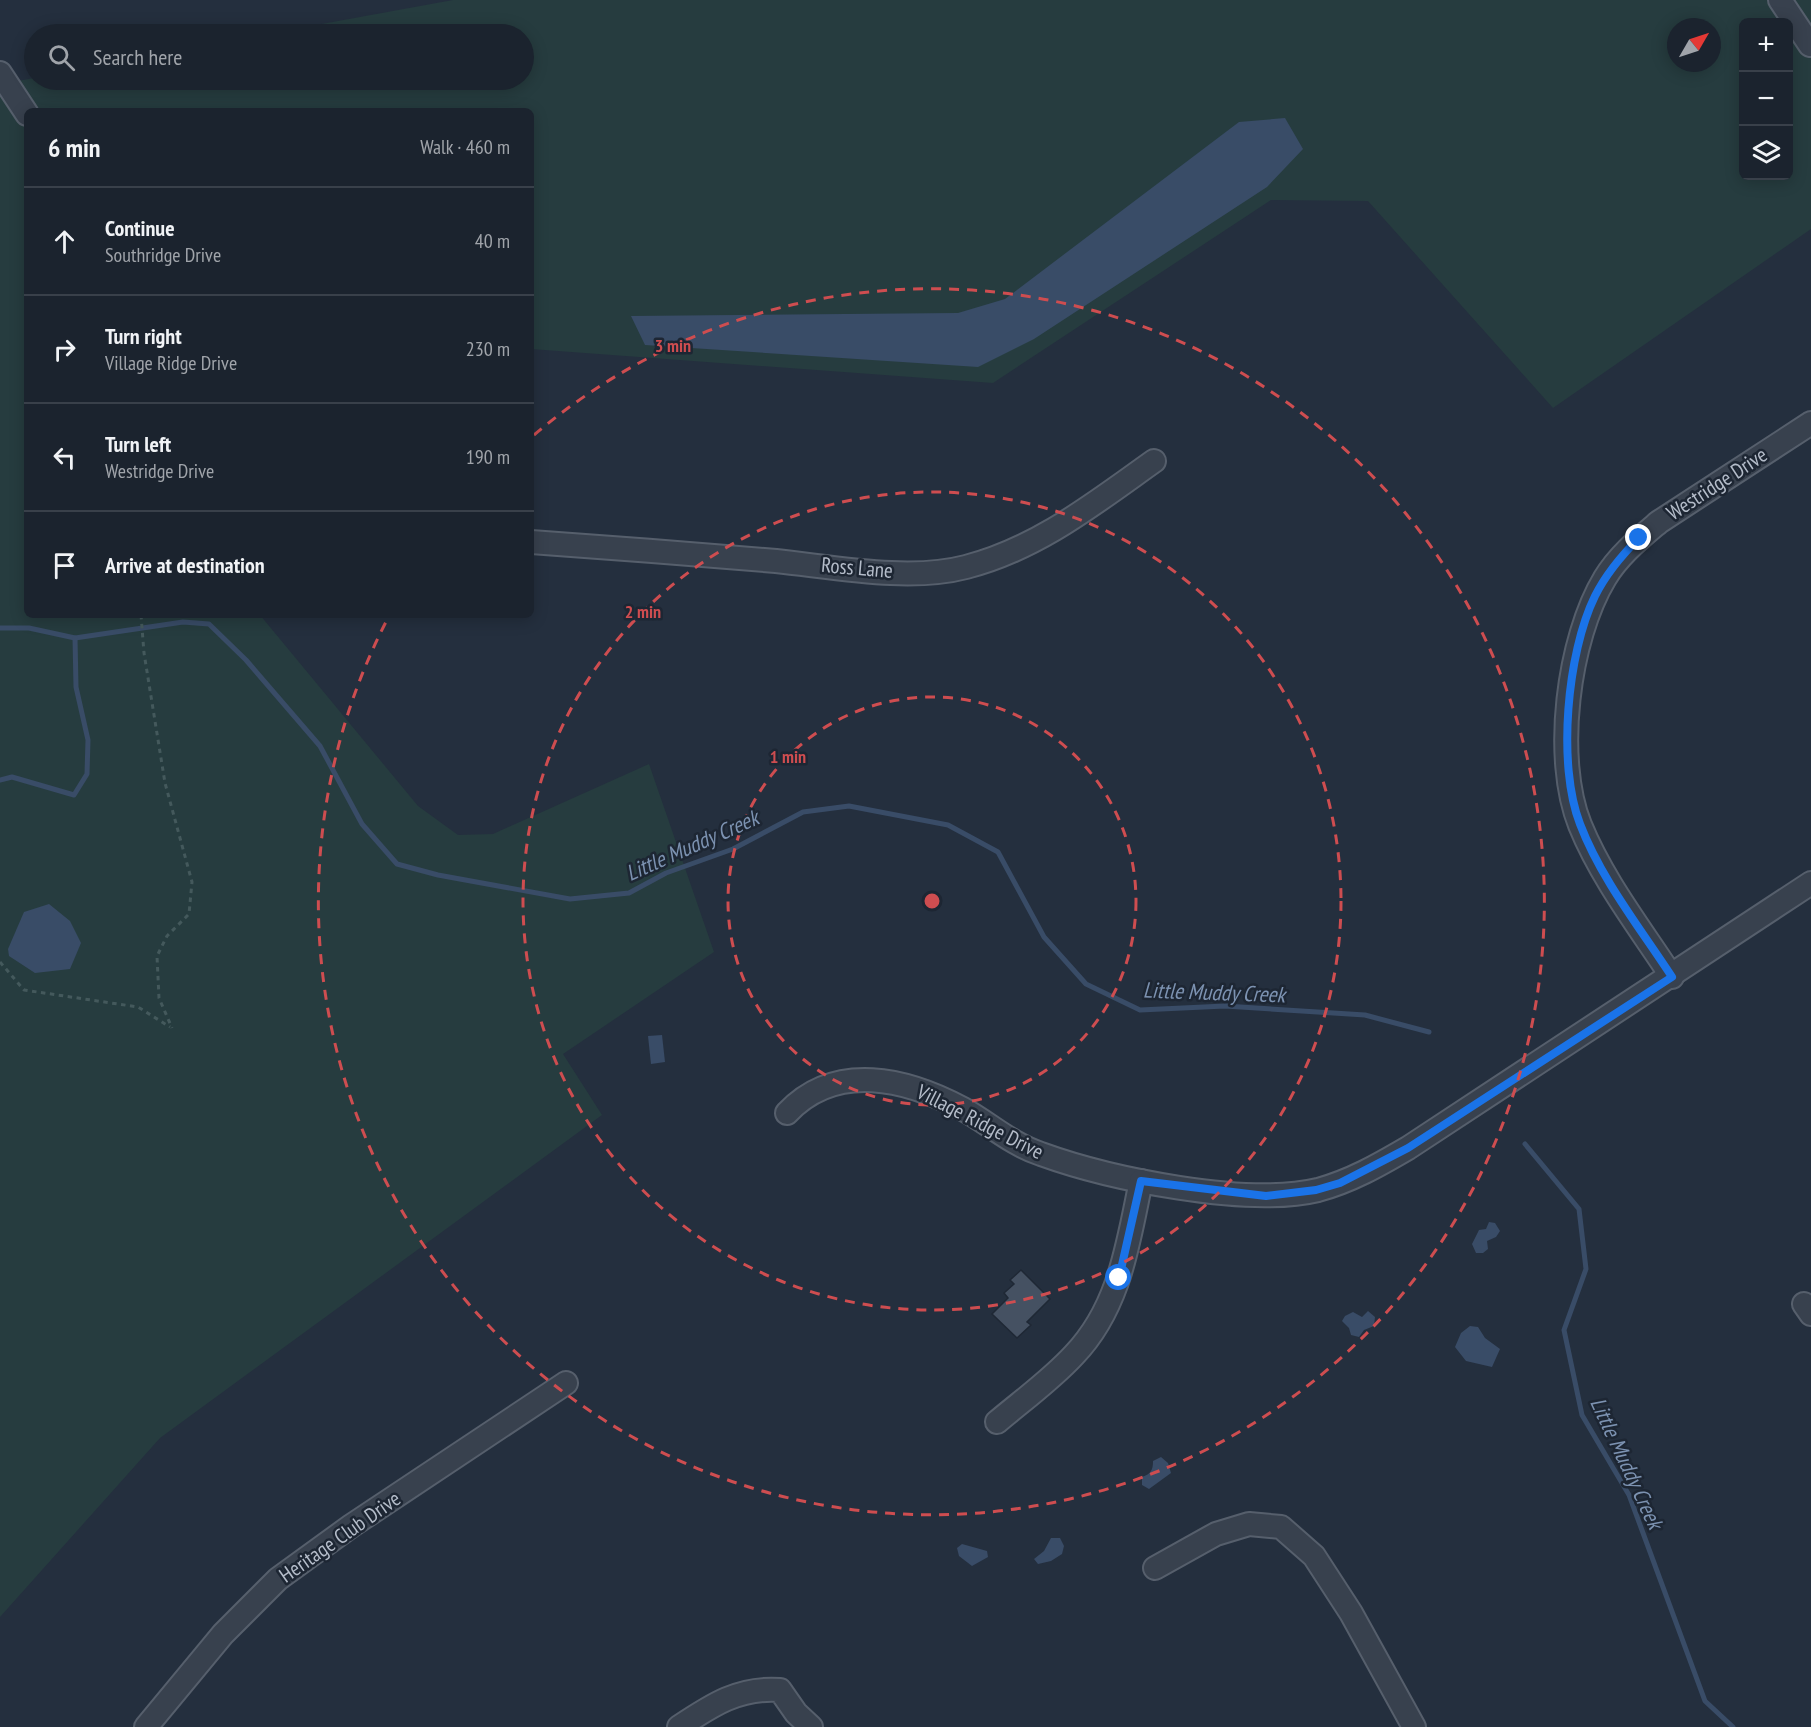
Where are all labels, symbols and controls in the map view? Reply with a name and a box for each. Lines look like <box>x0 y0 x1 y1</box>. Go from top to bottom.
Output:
north arrow <box>1667 18 1721 72</box>
map controls <box>1739 18 1793 180</box>
button: + <box>1739 18 1793 72</box>
search box <box>24 24 534 90</box>
icon: search <box>45 41 78 74</box>
text: Search here <box>93 43 182 71</box>
button: − <box>1739 72 1793 126</box>
button: layers <box>1739 126 1793 180</box>
text: 6 min <box>48 131 101 164</box>
text: Walk · 460 m <box>420 134 510 160</box>
text: Continue <box>105 214 175 242</box>
icon: ahead <box>48 225 81 258</box>
text: 40 m <box>475 228 510 254</box>
text: Southridge Drive <box>105 242 221 268</box>
text: Turn right <box>105 322 182 350</box>
icon: right <box>48 333 81 366</box>
text: 3 min <box>655 334 691 357</box>
text: 230 m <box>466 336 510 362</box>
text: Village Ridge Drive <box>105 350 237 376</box>
text: Turn left <box>105 430 171 458</box>
icon: left <box>48 441 81 474</box>
street label: Westridge Drive <box>1661 441 1772 526</box>
text: 190 m <box>466 444 510 470</box>
text: Westridge Drive <box>105 458 214 484</box>
route end <box>1625 524 1651 550</box>
icon: arrive <box>48 549 81 582</box>
text: Arrive at destination <box>105 551 265 579</box>
street label: Ross Lane <box>820 551 894 584</box>
text: 2 min <box>625 600 661 623</box>
text: 1 min <box>770 745 806 768</box>
water label: Little Muddy Creek <box>621 802 765 887</box>
centre of rings <box>922 891 942 911</box>
water label: Little Muddy Creek <box>1142 976 1288 1009</box>
street label: Village Ridge Drive <box>911 1078 1048 1165</box>
route start <box>1105 1264 1131 1290</box>
water label: Little Muddy Creek <box>1584 1393 1671 1536</box>
street label: Heritage Club Drive <box>274 1485 406 1588</box>

